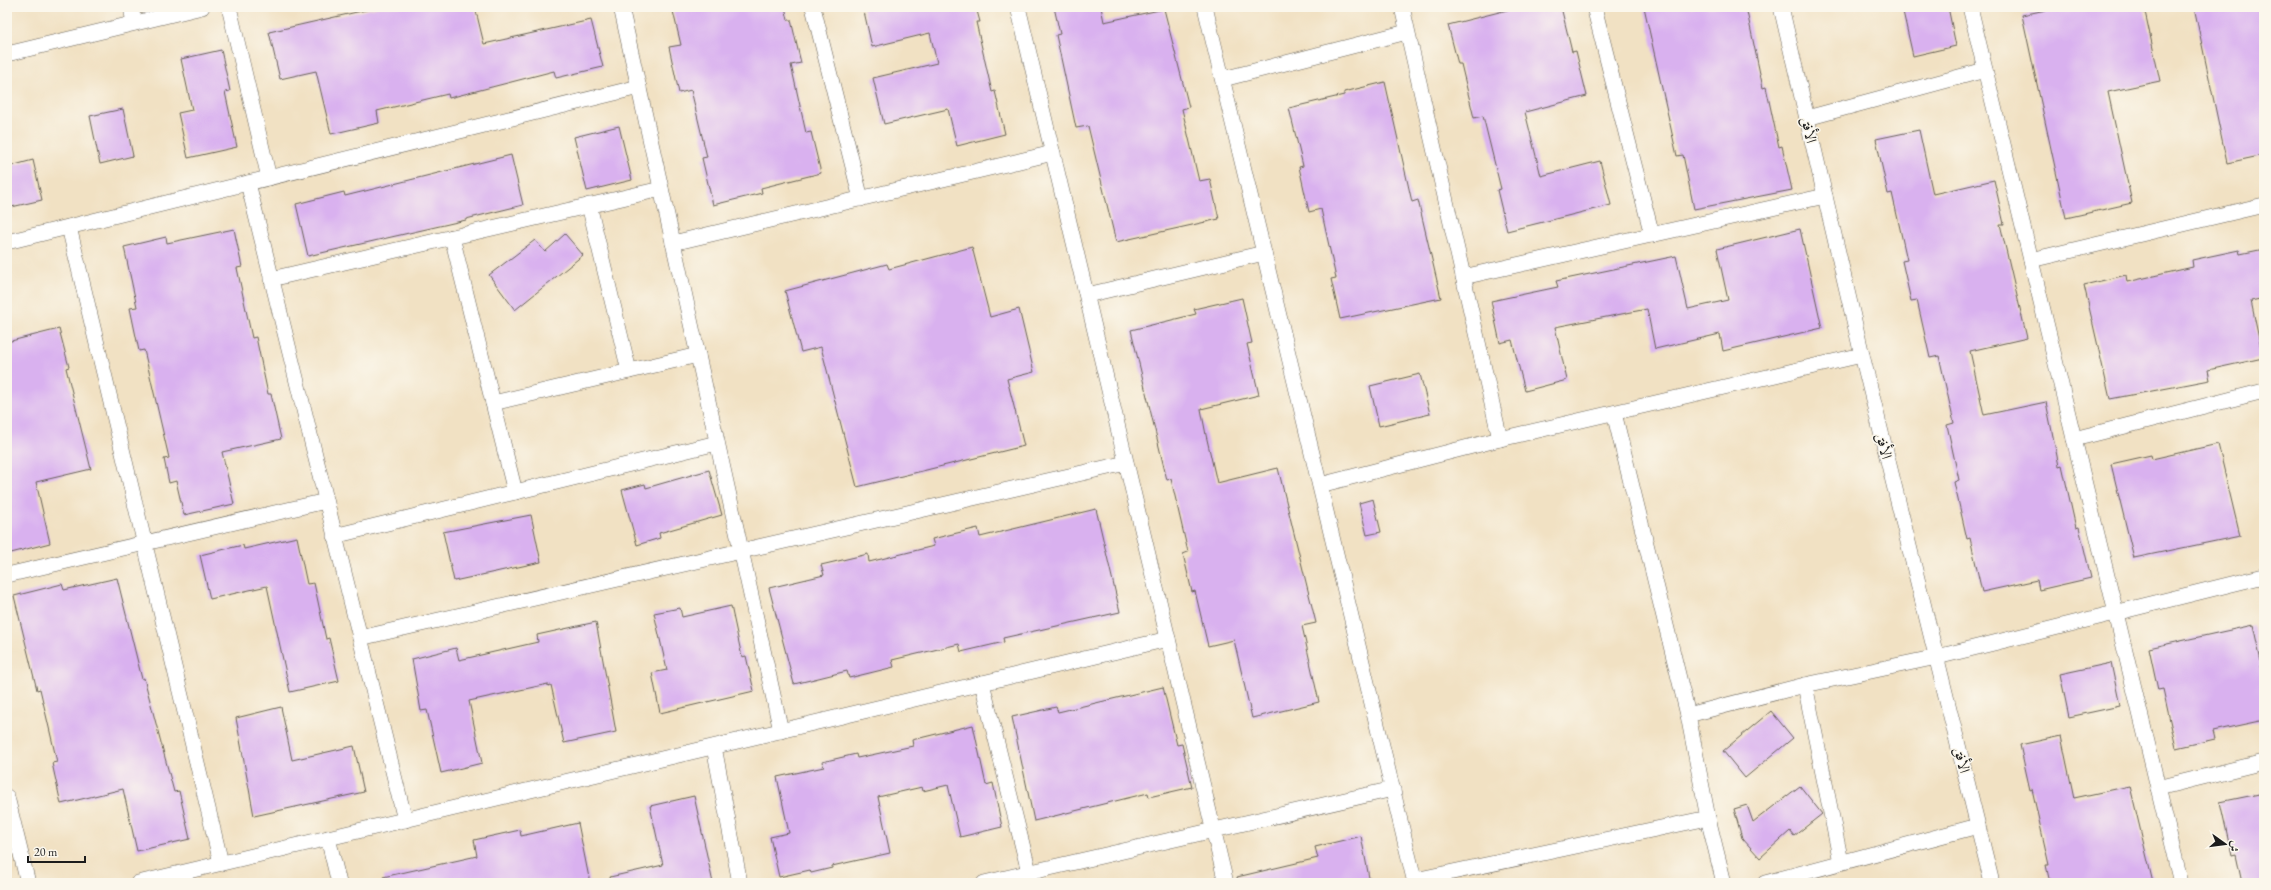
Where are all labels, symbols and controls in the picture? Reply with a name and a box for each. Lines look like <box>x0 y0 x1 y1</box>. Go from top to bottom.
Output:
street label: الأفق <box>1797 115 1823 145</box>
street label: الأفق <box>1872 431 1898 461</box>
street label: الأفق <box>1950 745 1976 775</box>
north arrow <box>2205 824 2245 864</box>
scale bar <box>28 838 85 864</box>
text: ش <box>2227 839 2243 853</box>
text: 20 m <box>34 844 58 860</box>

